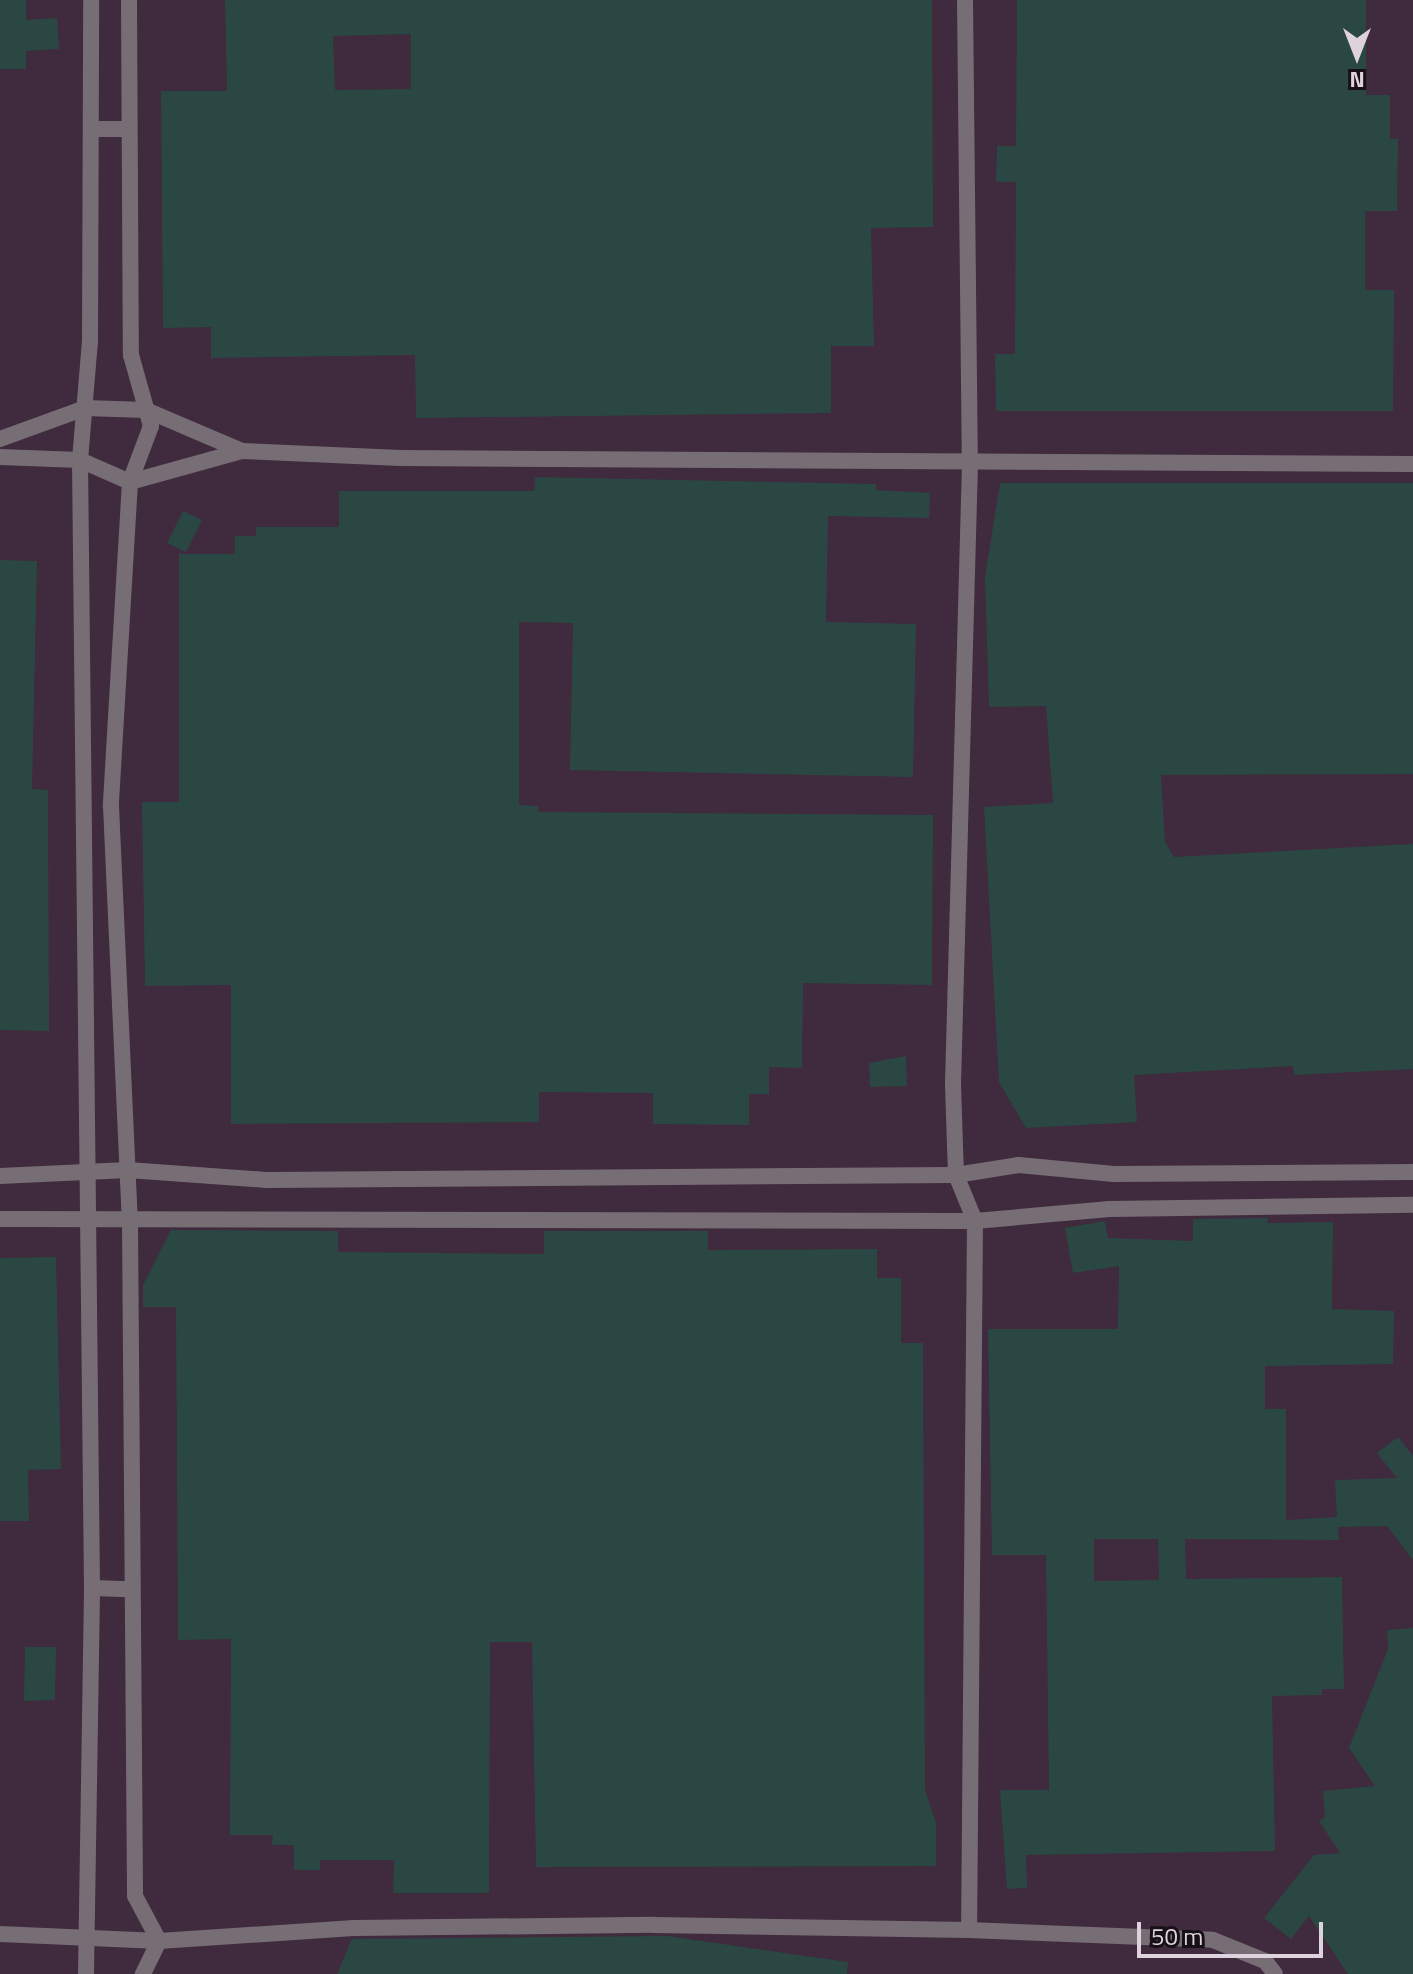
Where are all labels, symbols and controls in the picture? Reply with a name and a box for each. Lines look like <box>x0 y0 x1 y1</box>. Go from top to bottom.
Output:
north arrow <box>1317 16 1397 96</box>
text: N <box>1349 63 1365 97</box>
scale bar <box>1141 1906 1327 1956</box>
text: 50 m <box>1151 1918 1203 1954</box>

